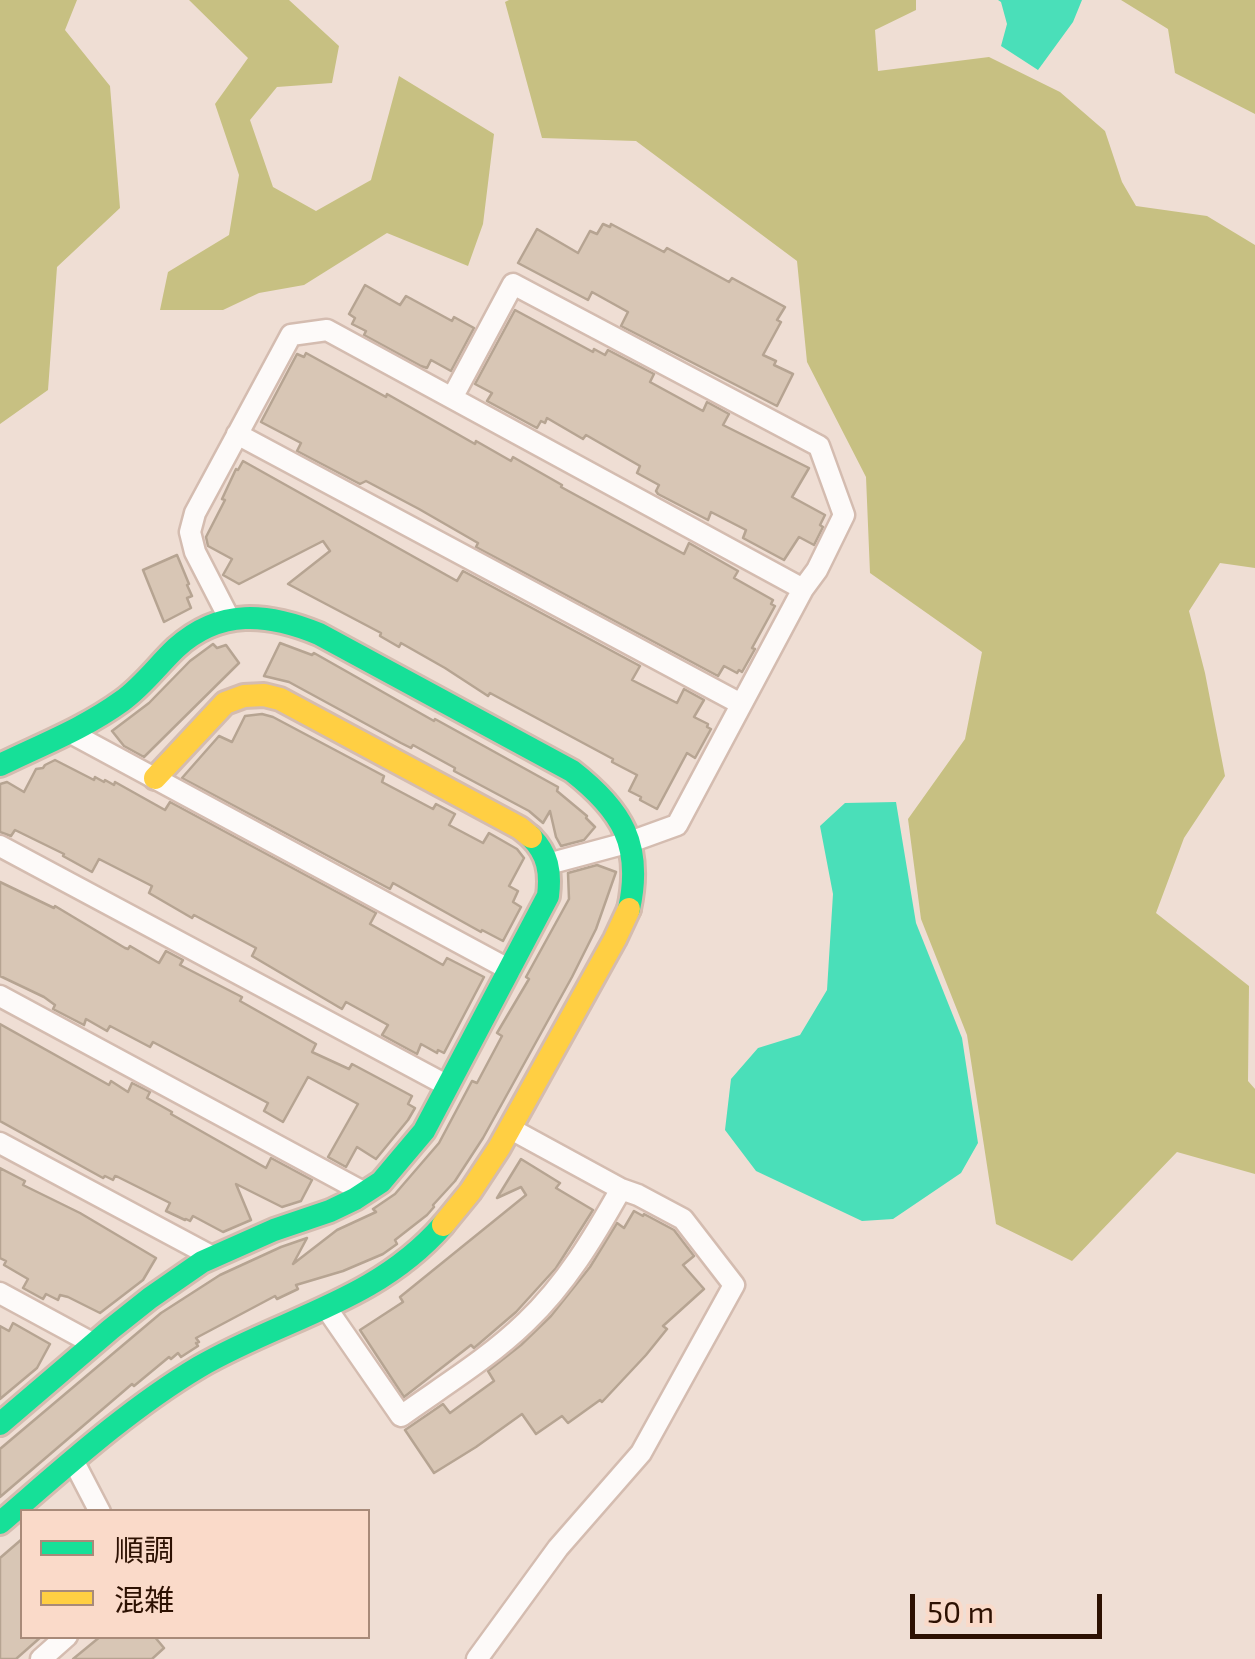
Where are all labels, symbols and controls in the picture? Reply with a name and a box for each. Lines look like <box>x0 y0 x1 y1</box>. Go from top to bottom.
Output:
legend <box>20 1509 370 1639</box>
text: 順調 <box>114 1531 174 1567</box>
scale bar <box>915 1574 1108 1636</box>
text: 混雑 <box>114 1581 174 1617</box>
text: 50 m <box>927 1593 994 1629</box>

